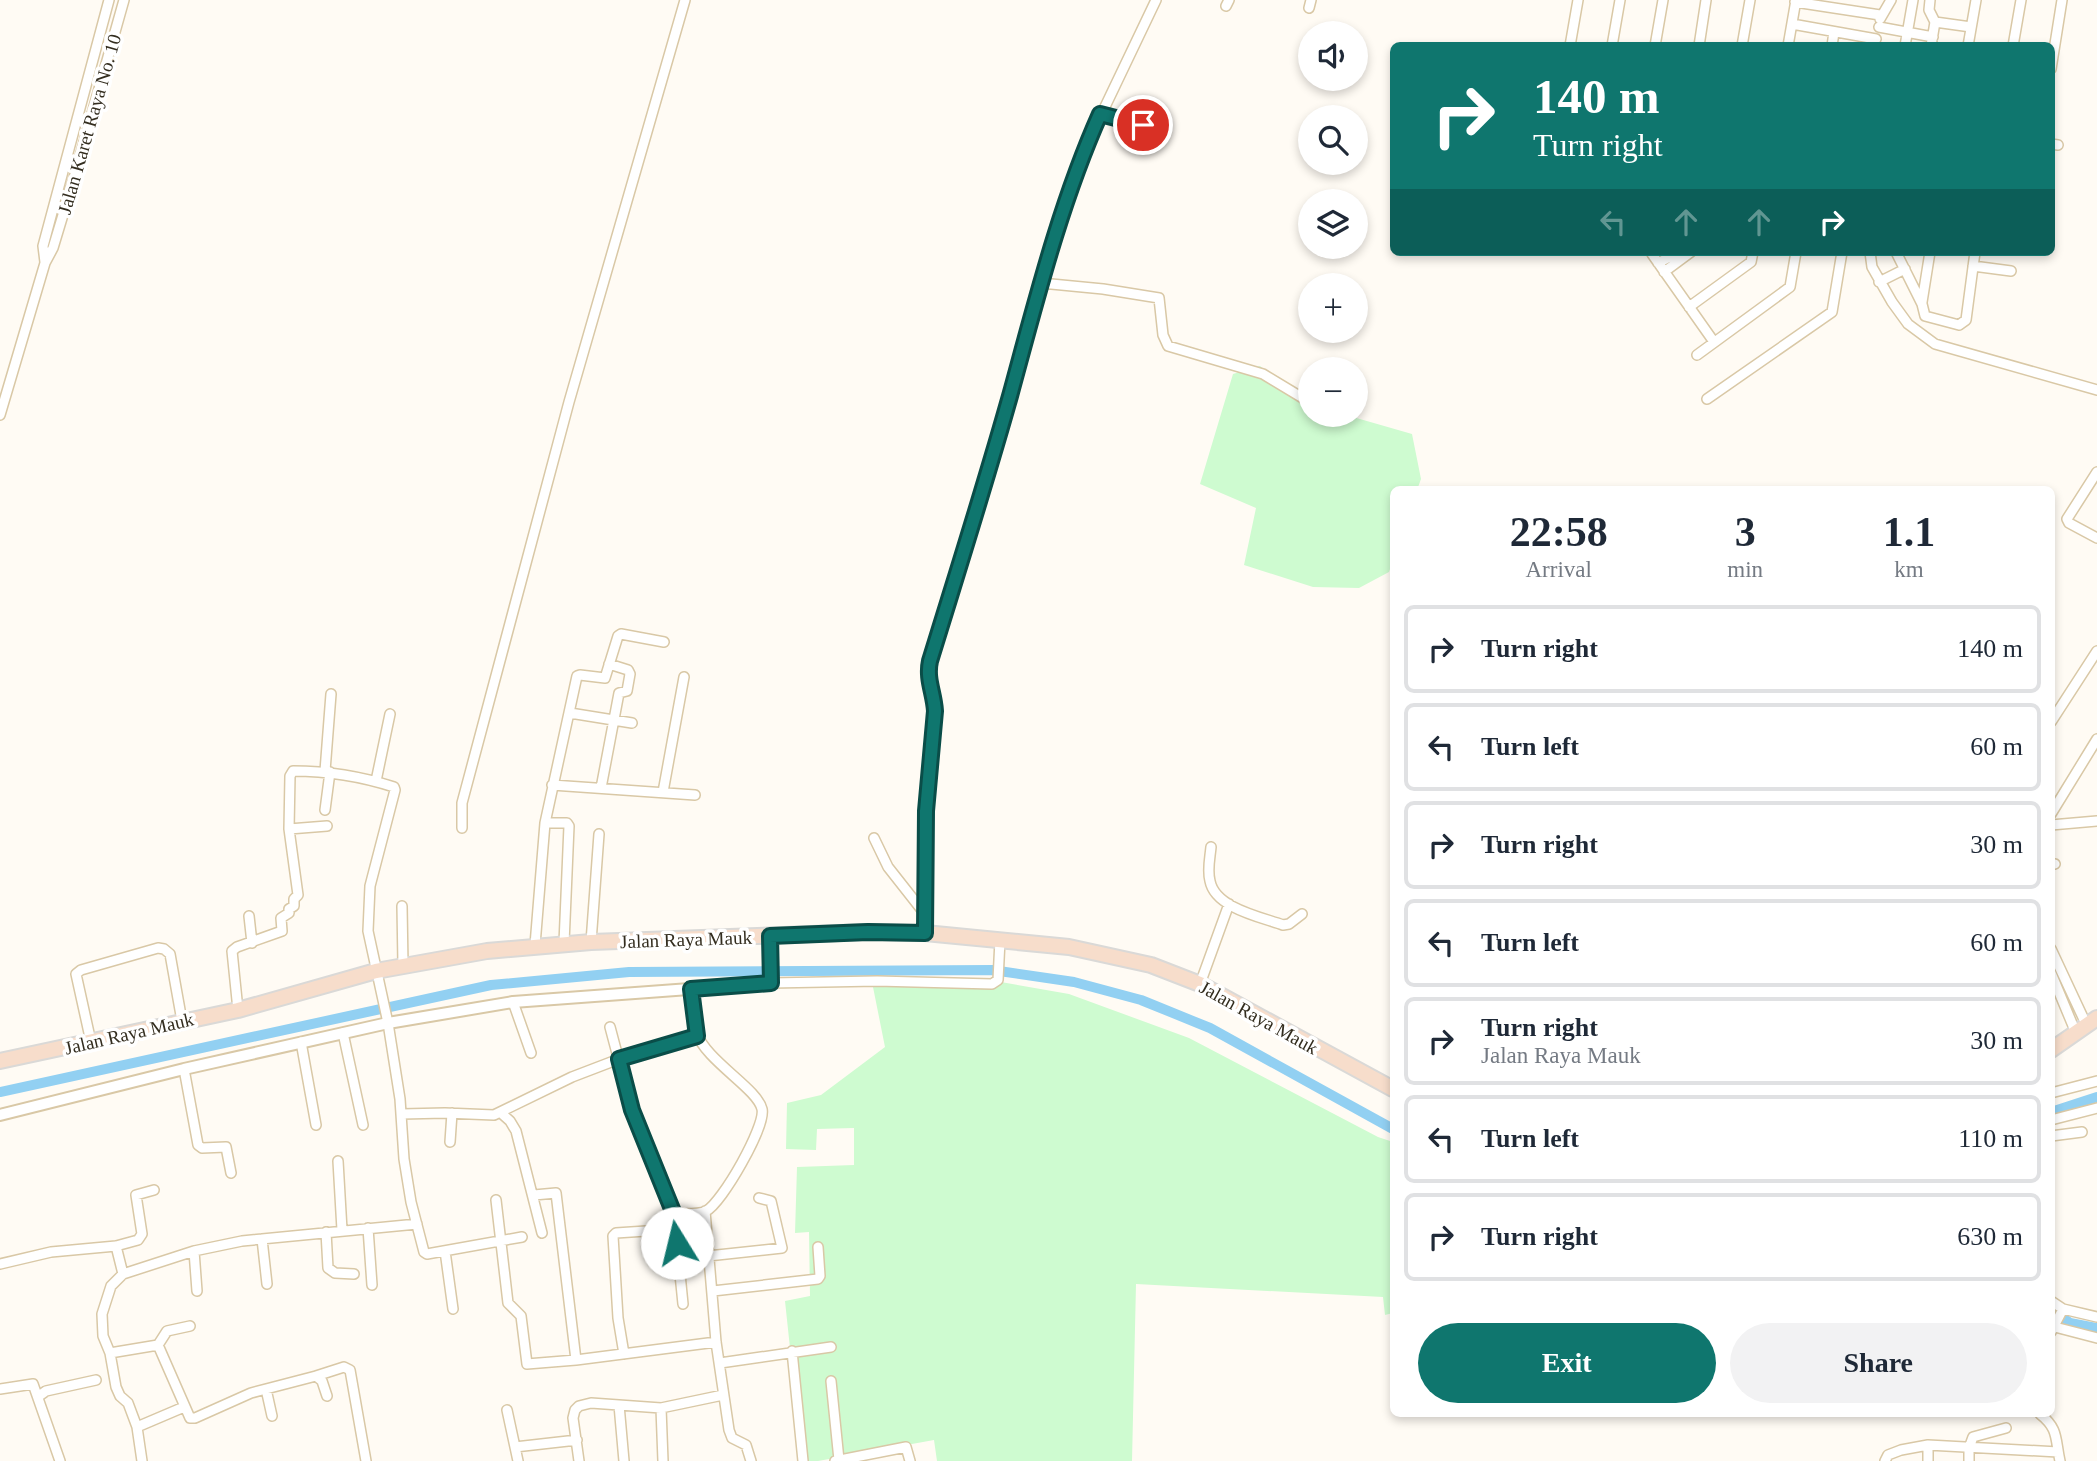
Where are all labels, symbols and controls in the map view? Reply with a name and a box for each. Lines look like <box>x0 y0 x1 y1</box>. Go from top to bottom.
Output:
map controls <box>1298 21 1368 427</box>
button: sound <box>1298 21 1368 91</box>
street label: Jalan Karet Raya No. 10 <box>54 32 125 217</box>
text: 140 m <box>1533 69 1660 124</box>
icon: right <box>1418 70 1509 161</box>
pin <box>1113 95 1173 155</box>
button: search <box>1298 105 1368 175</box>
icon: arrive <box>1124 106 1162 144</box>
text: Turn right <box>1533 127 1663 163</box>
button: layers <box>1298 189 1368 259</box>
icon: left <box>1594 203 1632 241</box>
icon: ahead <box>1667 203 1705 241</box>
icon: ahead <box>1740 203 1778 241</box>
icon: right <box>1813 203 1851 241</box>
button: + <box>1298 273 1368 343</box>
button: − <box>1298 357 1368 427</box>
text: 22:58 <box>1510 509 1608 555</box>
text: 3 <box>1735 509 1756 555</box>
text: 1.1 <box>1883 509 1935 555</box>
text: Arrival <box>1525 557 1592 582</box>
text: min <box>1727 557 1763 582</box>
text: km <box>1894 557 1924 582</box>
icon: right <box>1422 630 1460 668</box>
text: Turn right <box>1481 634 1598 663</box>
text: 140 m <box>1957 634 2023 663</box>
icon: left <box>1422 728 1460 766</box>
text: Turn left <box>1481 732 1579 761</box>
text: 60 m <box>1970 732 2023 761</box>
icon: right <box>1422 826 1460 864</box>
text: Turn right <box>1481 830 1598 859</box>
text: 30 m <box>1970 830 2023 859</box>
icon: left <box>1422 924 1460 962</box>
street label: Jalan Raya Mauk <box>620 927 753 952</box>
text: Turn left <box>1481 928 1579 957</box>
text: 60 m <box>1970 928 2023 957</box>
street label: Jalan Raya Mauk <box>1196 976 1322 1059</box>
street label: Jalan Raya Mauk <box>62 1008 196 1059</box>
text: Turn right <box>1481 1013 1598 1042</box>
icon: right <box>1422 1022 1460 1060</box>
text: 30 m <box>1970 1026 2023 1055</box>
text: Jalan Raya Mauk <box>1481 1043 1641 1068</box>
icon: left <box>1422 1120 1460 1158</box>
text: Turn left <box>1481 1124 1579 1153</box>
text: 110 m <box>1958 1124 2023 1153</box>
position arrow <box>640 1206 714 1280</box>
icon: right <box>1422 1218 1460 1256</box>
text: Turn right <box>1481 1222 1598 1251</box>
text: 630 m <box>1957 1222 2023 1251</box>
button: Exit <box>1418 1323 1716 1403</box>
button: Share <box>1730 1323 2027 1403</box>

